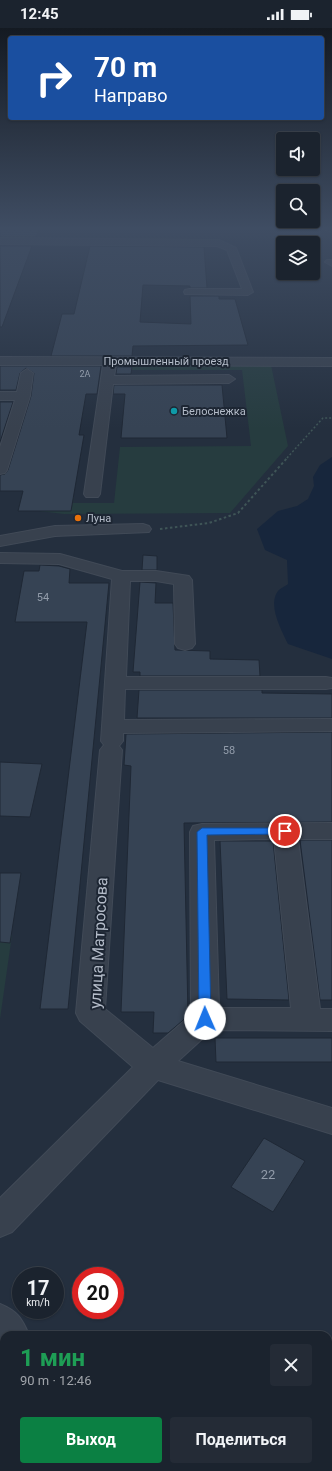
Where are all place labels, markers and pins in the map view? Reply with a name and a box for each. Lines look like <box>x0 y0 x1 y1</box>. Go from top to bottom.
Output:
place label: Белоснежка <box>182 405 246 418</box>
marker: Белоснежка <box>169 406 179 416</box>
place label: Луна <box>86 512 111 525</box>
marker: Луна <box>73 513 83 523</box>
pin <box>268 814 302 848</box>

